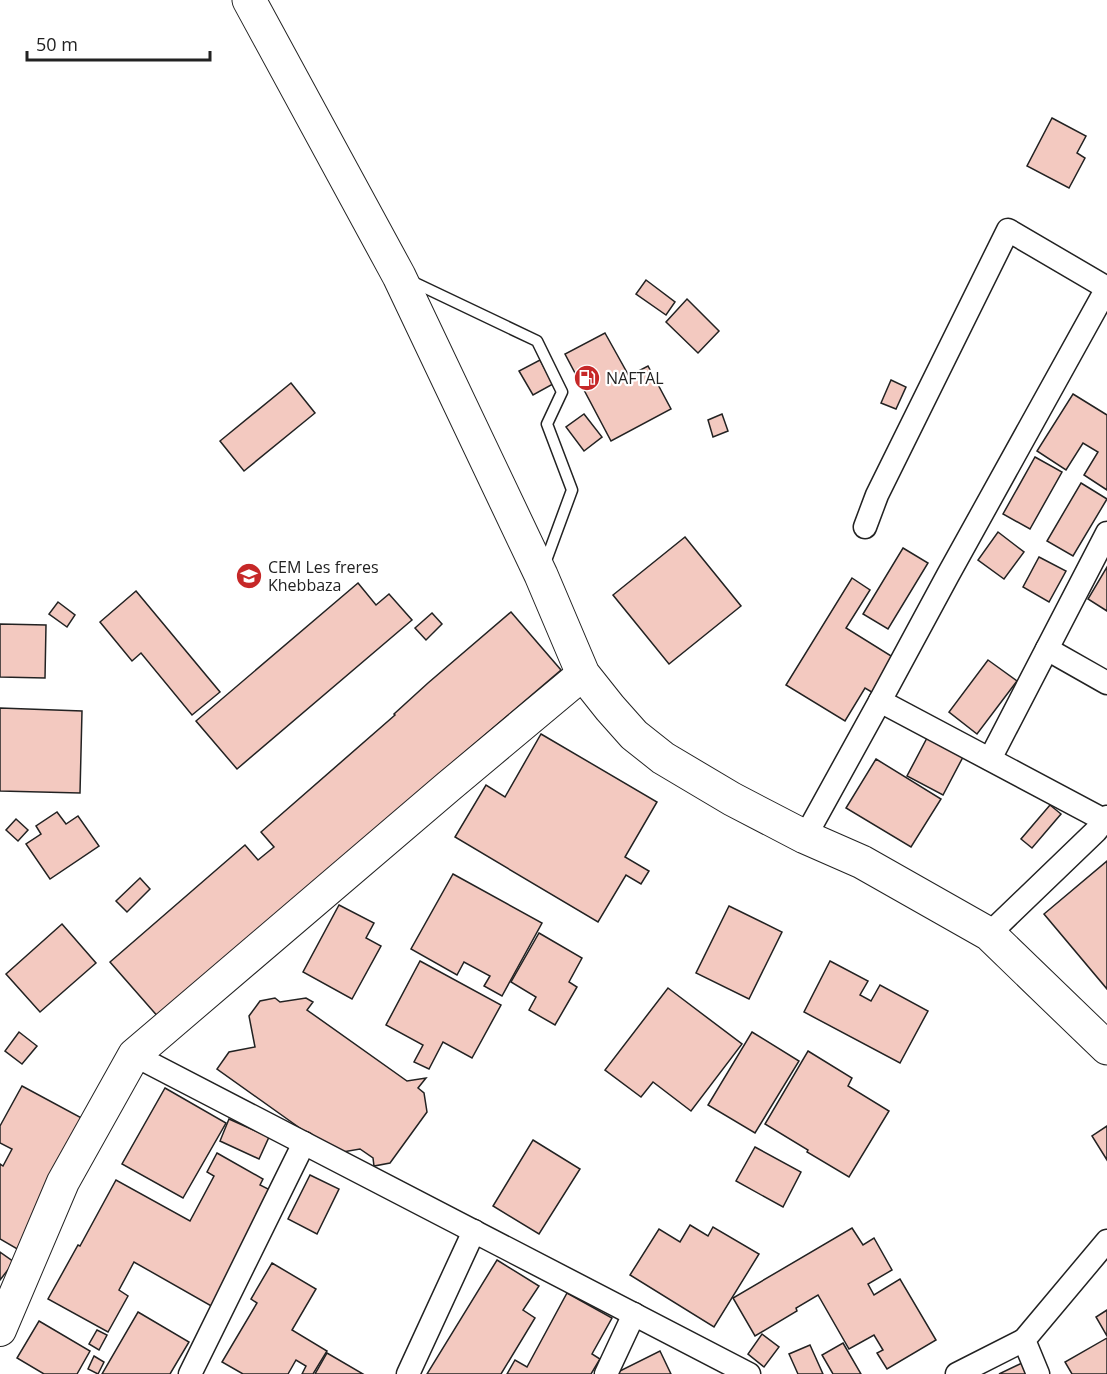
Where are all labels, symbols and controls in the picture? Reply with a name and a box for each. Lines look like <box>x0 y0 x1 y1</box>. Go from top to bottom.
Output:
scale bar <box>27 24 210 62</box>
text: 50 m <box>36 32 78 56</box>
fuel station icon: NAFTAL <box>572 363 602 393</box>
place label: NAFTAL <box>606 367 664 389</box>
place label: CEM Les freres Khebbaza <box>268 556 379 596</box>
school or university icon: CEM Les freres Khebbaza <box>234 561 264 591</box>

